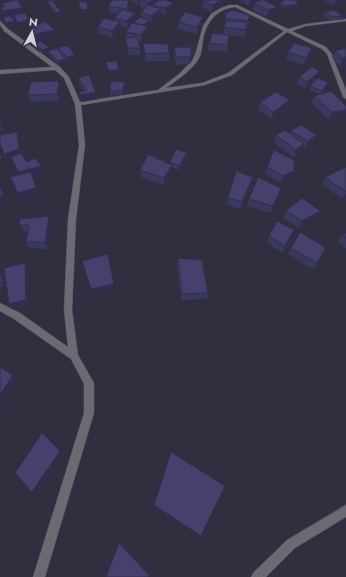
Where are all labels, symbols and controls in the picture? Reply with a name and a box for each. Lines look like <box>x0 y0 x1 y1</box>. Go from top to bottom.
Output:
north arrow <box>12 12 52 52</box>
text: N <box>28 14 39 31</box>

